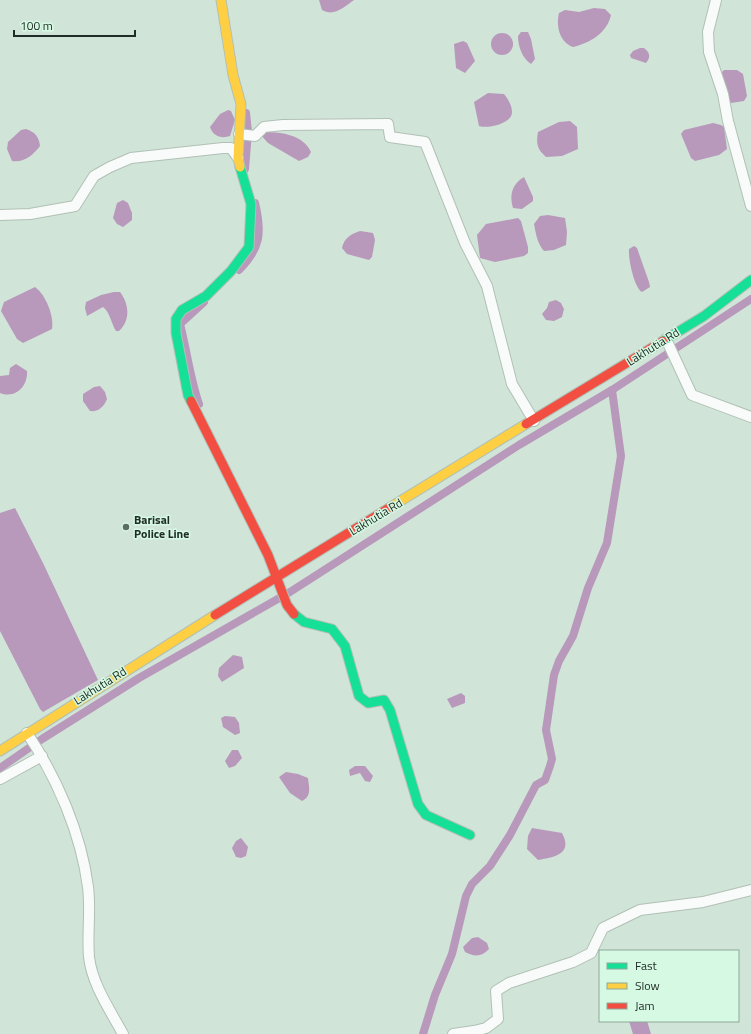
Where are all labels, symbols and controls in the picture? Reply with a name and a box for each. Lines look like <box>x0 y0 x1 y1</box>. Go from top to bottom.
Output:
scale bar <box>14 12 135 38</box>
text: 100 m <box>20 16 53 35</box>
street label: Lakhutia Rd <box>622 323 683 370</box>
street label: Lakhutia Rd <box>345 493 406 540</box>
place label: Barisal Police Line <box>134 510 189 543</box>
marker: Barisal Police Line <box>121 522 131 532</box>
street label: Lakhutia Rd <box>69 662 130 709</box>
legend <box>599 950 739 1022</box>
text: Fast <box>635 956 658 975</box>
text: Slow <box>635 976 660 995</box>
text: Jam <box>635 996 655 1015</box>

